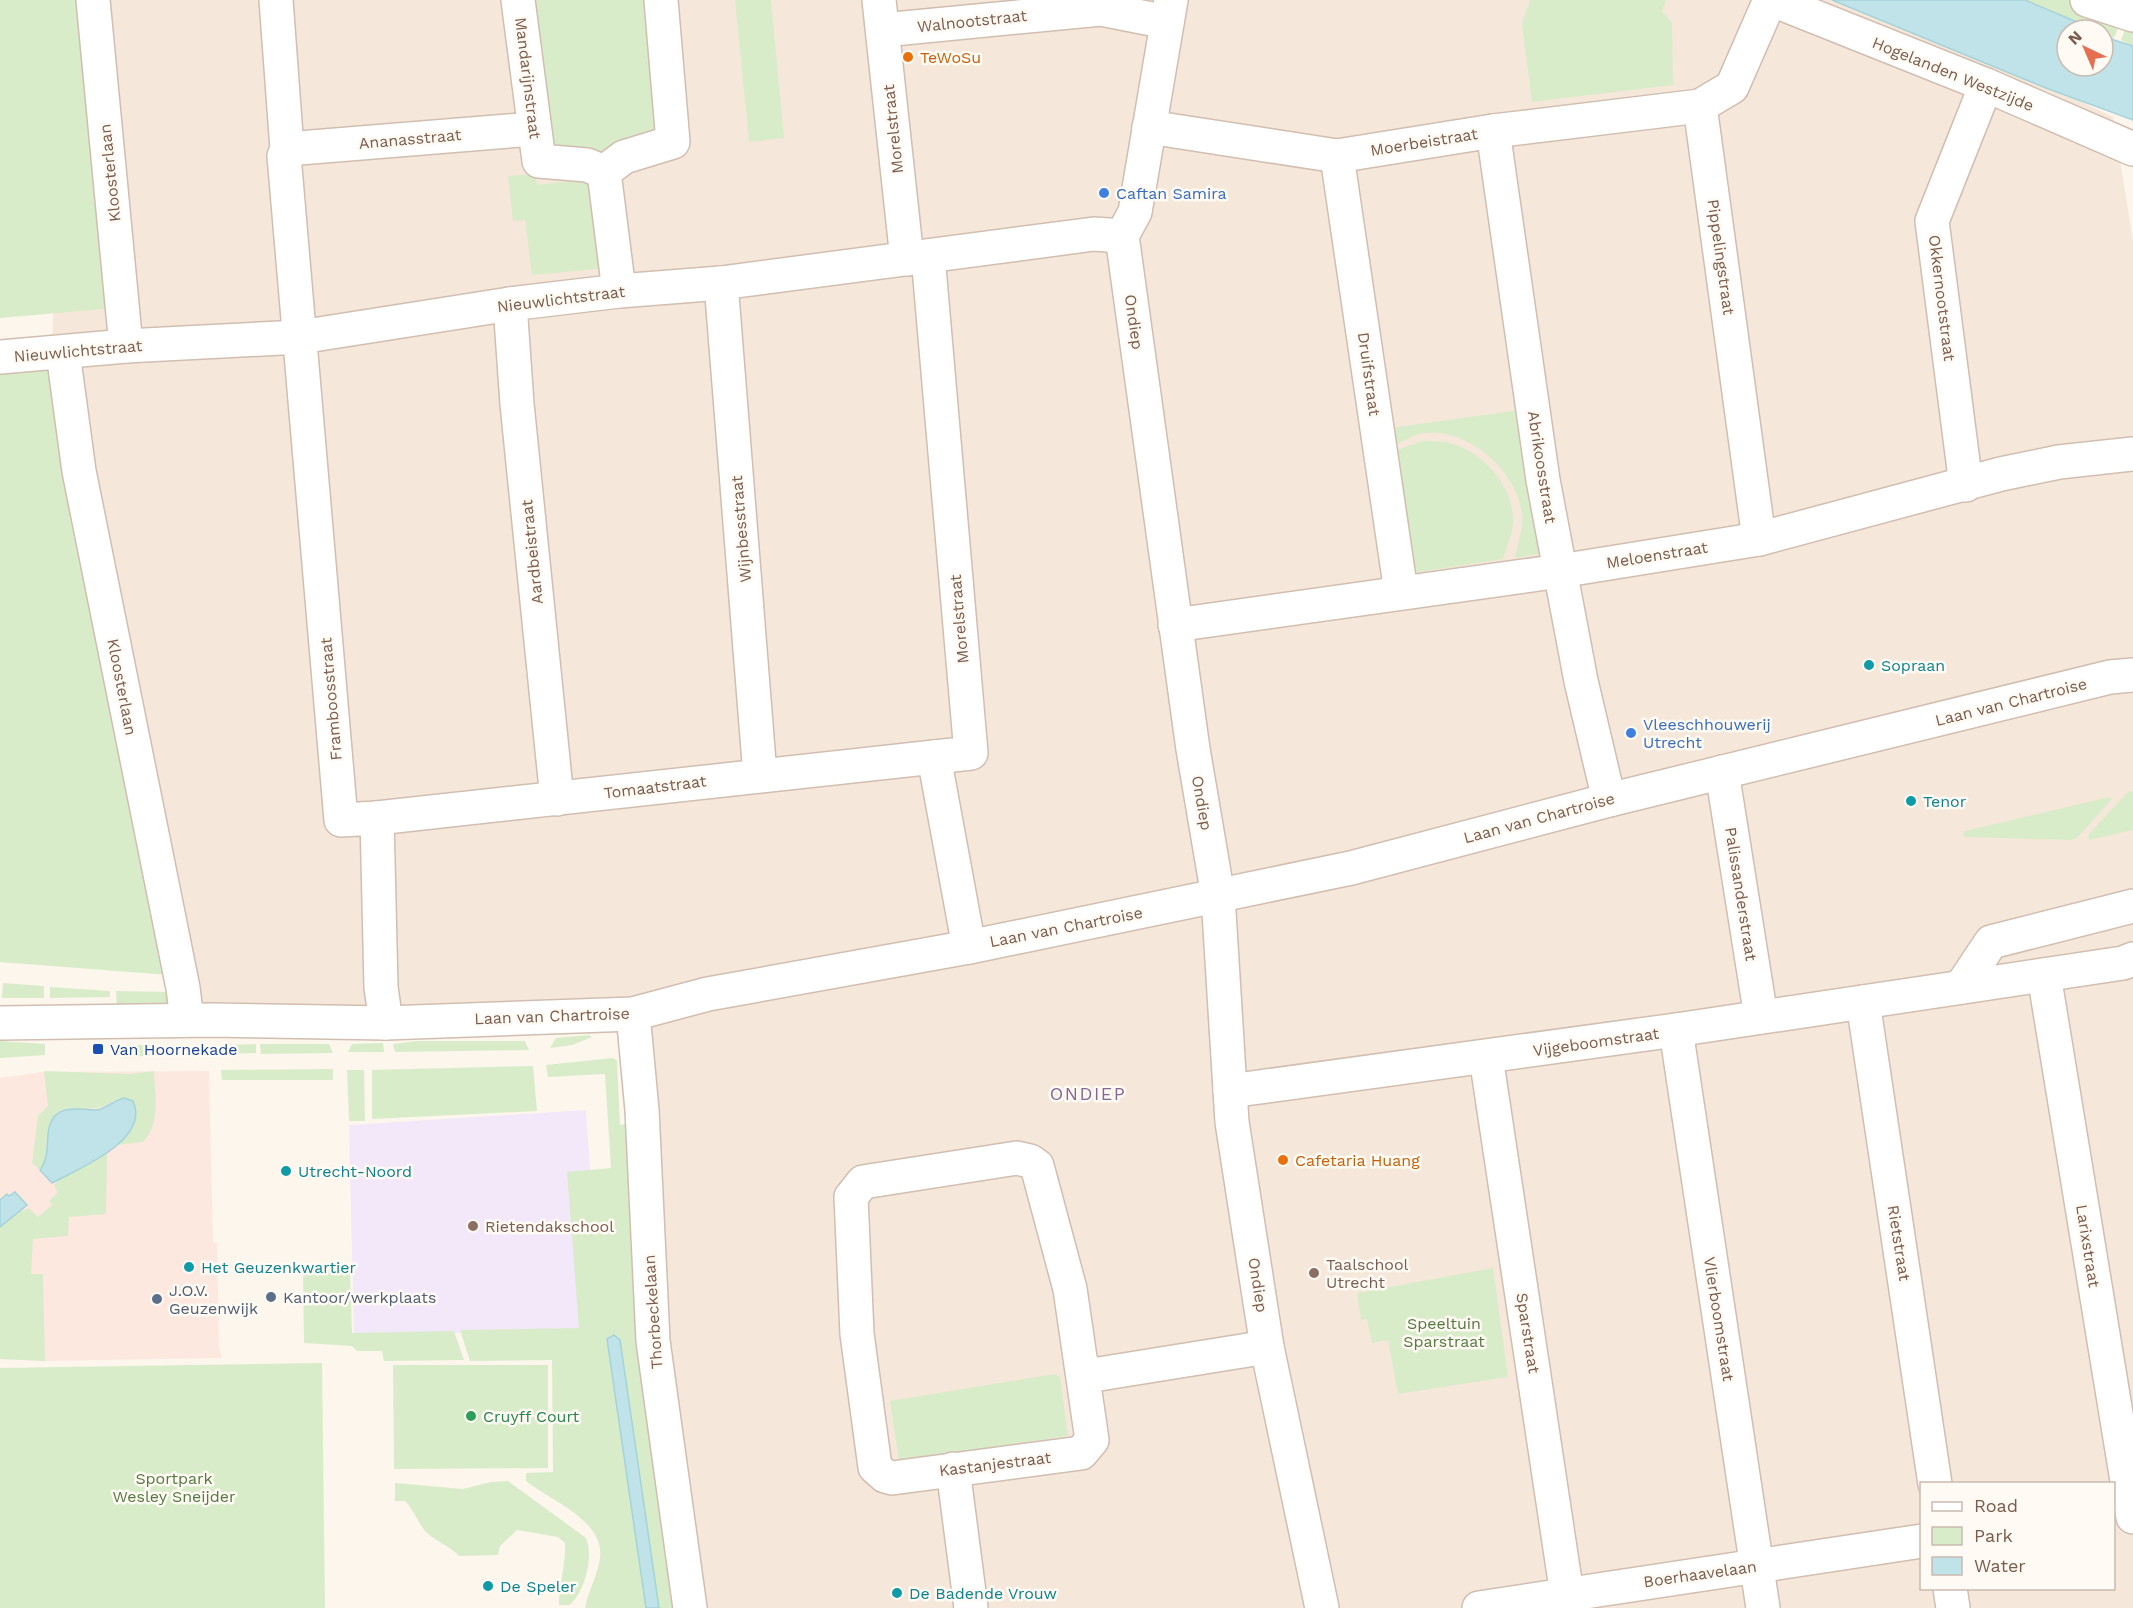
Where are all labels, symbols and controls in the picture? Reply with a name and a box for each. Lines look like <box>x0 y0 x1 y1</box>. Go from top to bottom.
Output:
street label: Walnootstraat <box>916 6 1028 36</box>
street label: Mandarijnstraat <box>511 16 545 140</box>
north arrow <box>2055 18 2115 78</box>
text: N <box>2064 27 2086 49</box>
street label: Hogelanden Westzijde <box>1869 33 2037 115</box>
place label: TeWoSu <box>920 48 981 67</box>
marker: TeWoSu <box>901 50 915 64</box>
street label: Morelstraat <box>879 83 907 174</box>
street label: Kloosterlaan <box>95 123 125 223</box>
street label: Moerbeistraat <box>1369 124 1479 160</box>
street label: Ananasstraat <box>358 125 462 153</box>
place label: Caftan Samira <box>1116 184 1227 203</box>
marker: Caftan Samira <box>1097 186 1111 200</box>
street label: Pippelingstraat <box>1703 198 1739 316</box>
street label: Okkernootstraat <box>1925 234 1959 363</box>
street label: Nieuwlichtstraat <box>496 282 626 316</box>
street label: Ondiep <box>1121 293 1147 351</box>
street label: Druifstraat <box>1354 331 1384 417</box>
street label: Nieuwlichtstraat <box>13 336 143 366</box>
street label: Abrikoosstraat <box>1524 409 1560 525</box>
street label: Wijnbesstraat <box>727 474 755 583</box>
street label: Aardbeistraat <box>517 498 547 605</box>
street label: Meloenstraat <box>1605 538 1709 572</box>
street label: Morelstraat <box>946 573 972 664</box>
street label: Framboosstraat <box>316 636 346 761</box>
street label: Kloosterlaan <box>103 637 141 737</box>
place label: Sopraan <box>1881 656 1945 675</box>
marker: Sopraan <box>1862 658 1876 672</box>
street label: Laan van Chartroise <box>1933 674 2089 730</box>
place label: Vleeschhouwerij Utrecht <box>1643 715 1771 752</box>
marker: Vleeschhouwerij Utrecht <box>1624 726 1638 740</box>
street label: Tomaatstraat <box>603 771 708 803</box>
street label: Ondiep <box>1188 774 1216 832</box>
street label: Laan van Chartroise <box>1461 789 1617 847</box>
place label: Tenor <box>1923 792 1967 811</box>
marker: Tenor <box>1904 794 1918 808</box>
street label: Palissanderstraat <box>1721 826 1761 963</box>
street label: Laan van Chartroise <box>988 903 1144 951</box>
street label: Laan van Chartroise <box>474 1004 630 1028</box>
street label: Vijgeboomstraat <box>1532 1024 1661 1060</box>
place label: Van Hoornekade <box>110 1040 238 1059</box>
marker: Van Hoornekade <box>91 1042 105 1056</box>
district label: ONDIEP <box>1050 1083 1126 1104</box>
place label: Cafetaria Huang <box>1295 1151 1420 1170</box>
marker: Cafetaria Huang <box>1276 1153 1290 1167</box>
place label: Utrecht-Noord <box>298 1162 412 1181</box>
marker: Utrecht-Noord <box>279 1164 293 1178</box>
street label: Larixstraat <box>2072 1203 2104 1289</box>
street label: Rietstraat <box>1884 1204 1914 1283</box>
place label: Rietendakschool <box>485 1217 614 1236</box>
marker: Rietendakschool <box>466 1219 480 1233</box>
street label: Thorbeckelaan <box>640 1254 666 1370</box>
place label: Taalschool Utrecht <box>1326 1255 1409 1292</box>
street label: Vlierboomstraat <box>1700 1255 1738 1383</box>
street label: Ondiep <box>1244 1256 1272 1314</box>
place label: Het Geuzenkwartier <box>201 1258 357 1277</box>
marker: Het Geuzenkwartier <box>182 1260 196 1274</box>
marker: Taalschool Utrecht <box>1307 1266 1321 1280</box>
place label: J.O.V. Geuzenwijk <box>169 1281 258 1318</box>
place label: Kantoor/werkplaats <box>283 1288 436 1307</box>
marker: Kantoor/werkplaats <box>264 1290 278 1304</box>
street label: Sparstraat <box>1512 1291 1544 1375</box>
marker: J.O.V. Geuzenwijk <box>150 1292 164 1306</box>
park label: Speeltuin Sparstraat <box>1403 1314 1485 1351</box>
place label: Cruyff Court <box>483 1407 580 1426</box>
marker: Cruyff Court <box>464 1409 478 1423</box>
street label: Kastanjestraat <box>938 1448 1052 1480</box>
park label: Sportpark Wesley Sneijder <box>112 1469 236 1506</box>
legend <box>1920 1482 2115 1590</box>
text: Road <box>1974 1495 2018 1516</box>
text: Park <box>1974 1525 2013 1546</box>
text: Water <box>1974 1555 2026 1576</box>
street label: Boerhaavelaan <box>1642 1557 1758 1591</box>
place label: De Speler <box>500 1577 577 1596</box>
marker: De Speler <box>481 1579 495 1593</box>
place label: De Badende Vrouw <box>909 1584 1057 1603</box>
marker: De Badende Vrouw <box>890 1586 904 1600</box>

